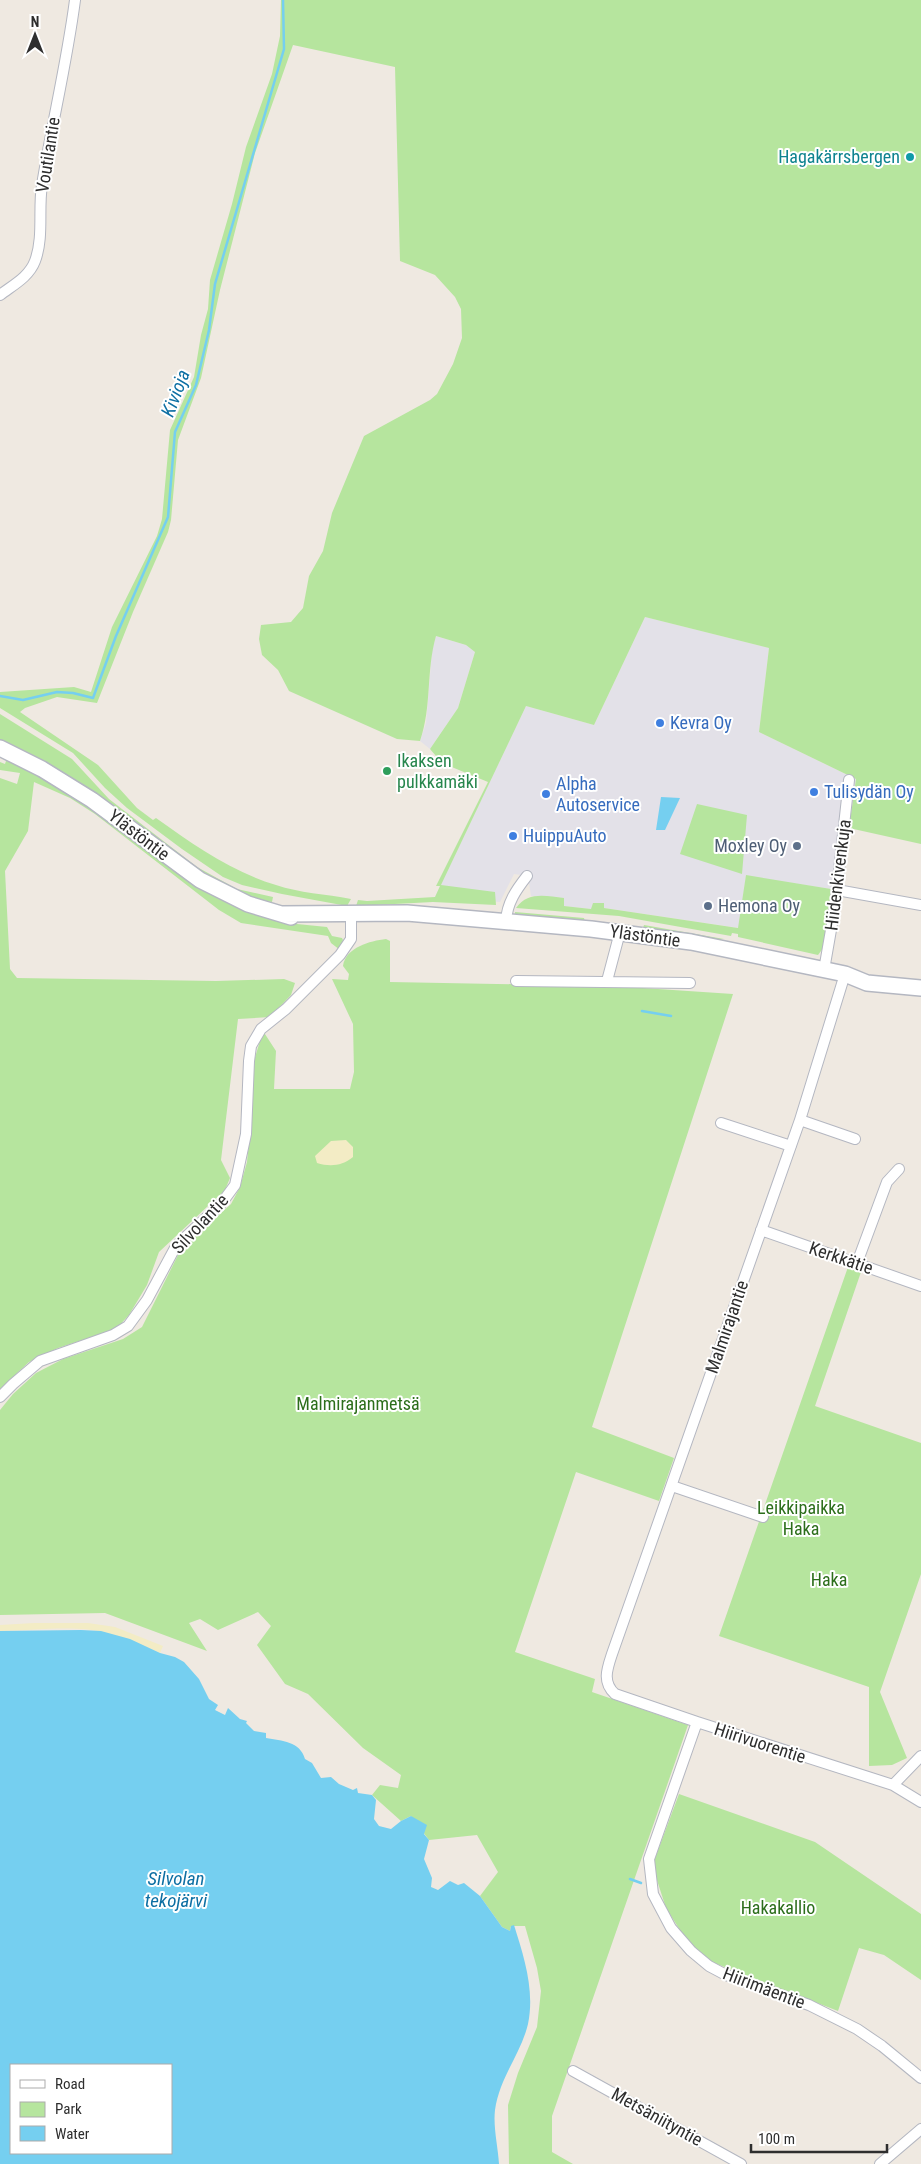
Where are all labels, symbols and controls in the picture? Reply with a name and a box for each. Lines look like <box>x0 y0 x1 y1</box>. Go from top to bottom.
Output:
north arrow <box>10 10 60 60</box>
text: N <box>31 14 39 30</box>
street label: Voutilantie <box>31 116 64 194</box>
place label: Hagakärrsbergen <box>778 146 900 167</box>
marker: Hagakärrsbergen <box>904 151 916 163</box>
water label: Kivioja <box>156 366 195 420</box>
place label: Kevra Oy <box>670 712 732 733</box>
marker: Kevra Oy <box>654 717 666 729</box>
place label: Ikaksen pulkkamäki <box>397 750 478 792</box>
marker: Ikaksen pulkkamäki <box>381 765 393 777</box>
place label: Alpha Autoservice <box>556 773 640 815</box>
place label: Tulisydän Oy <box>824 781 914 802</box>
marker: Tulisydän Oy <box>808 786 820 798</box>
marker: Alpha Autoservice <box>540 788 552 800</box>
street label: Ylästöntie <box>105 805 174 864</box>
street label: Hiidenkivenkuja <box>820 818 855 932</box>
place label: HuippuAuto <box>523 825 607 846</box>
marker: HuippuAuto <box>507 830 519 842</box>
place label: Moxley Oy <box>714 835 788 856</box>
marker: Moxley Oy <box>791 840 803 852</box>
place label: Hemona Oy <box>718 895 800 916</box>
marker: Hemona Oy <box>702 900 714 912</box>
street label: Ylästöntie <box>608 920 682 951</box>
street label: Silvolantie <box>167 1190 232 1258</box>
street label: Kerkkätie <box>806 1237 876 1278</box>
street label: Malmirajantie <box>701 1278 752 1376</box>
park label: Malmirajanmetsä <box>296 1393 420 1414</box>
park label: Leikkipaikka Haka <box>757 1497 845 1539</box>
park label: Haka <box>811 1569 847 1590</box>
street label: Hiirivuorentie <box>712 1718 809 1767</box>
water label: Silvolan tekojärvi <box>145 1867 208 1912</box>
park label: Hakakallio <box>741 1897 815 1918</box>
street label: Hiirimäentie <box>720 1962 808 2013</box>
legend <box>10 2064 172 2154</box>
text: Road <box>55 2075 85 2093</box>
street label: Metsäniityntie <box>608 2083 706 2150</box>
text: Park <box>55 2100 82 2118</box>
scale bar <box>751 2122 887 2154</box>
text: Water <box>55 2125 90 2143</box>
text: 100 m <box>758 2130 795 2148</box>

